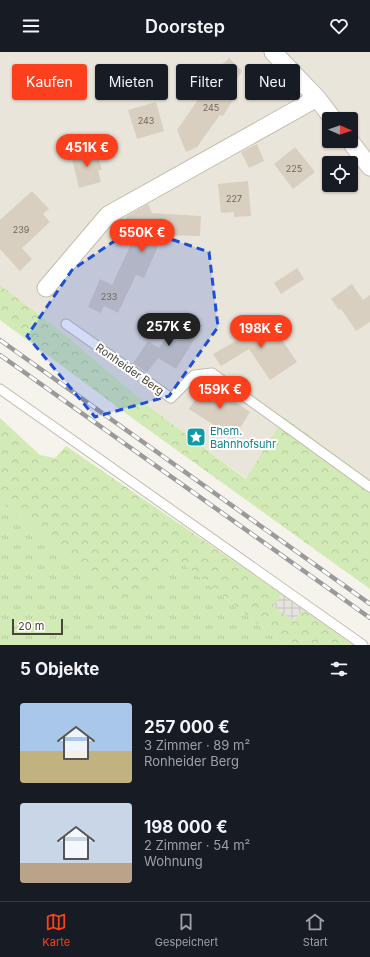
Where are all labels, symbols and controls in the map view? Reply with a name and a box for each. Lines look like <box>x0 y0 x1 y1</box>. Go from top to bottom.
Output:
icon: menu <box>20 15 42 37</box>
icon: heart <box>328 15 350 37</box>
text: Doorstep <box>145 16 225 37</box>
chip: Kaufen <box>12 64 87 100</box>
chip: Mieten <box>95 64 168 100</box>
chip: Filter <box>176 64 237 100</box>
chip: Neu <box>245 64 300 100</box>
house number: 245 <box>203 102 219 113</box>
north arrow <box>322 112 358 148</box>
map controls <box>322 112 358 192</box>
house number: 243 <box>138 115 155 126</box>
pin: 451K € <box>54 134 120 168</box>
text: 451K € <box>65 139 109 155</box>
button: locate <box>322 156 358 192</box>
house number: 225 <box>286 163 302 174</box>
house number: 227 <box>226 193 242 204</box>
pin: 550K € <box>109 219 175 253</box>
house number: 239 <box>13 224 30 235</box>
text: 550K € <box>119 224 165 240</box>
house number: 233 <box>101 291 118 302</box>
pin: 257K € <box>136 313 202 347</box>
pin: 198K € <box>228 315 294 349</box>
text: 257K € <box>146 318 192 334</box>
text: 198K € <box>239 320 283 336</box>
street label: Ronheider Berg <box>93 340 167 398</box>
pin: 159K € <box>187 376 253 410</box>
text: 159K € <box>198 381 242 397</box>
place label: Ehem. Bahnhofsuhr <box>210 424 276 451</box>
place icon: Ehem. Bahnhofsuhr <box>185 426 207 448</box>
scale bar <box>12 617 63 636</box>
text: 20 m <box>18 619 44 633</box>
icon: filters <box>328 658 350 680</box>
text: 5 Objekte <box>20 659 100 679</box>
text: 257 000 € <box>144 717 230 737</box>
icon: home <box>52 719 100 767</box>
text: 3 Zimmer · 89 m² <box>144 737 250 753</box>
text: Ronheider Berg <box>144 753 239 769</box>
text: 198 000 € <box>144 817 228 837</box>
icon: home <box>52 819 100 867</box>
text: 2 Zimmer · 54 m² <box>144 837 250 853</box>
text: Wohnung <box>144 853 203 869</box>
tab: Karte <box>42 911 70 949</box>
tab: Gespeichert <box>155 911 218 949</box>
tab: Start <box>303 911 328 949</box>

